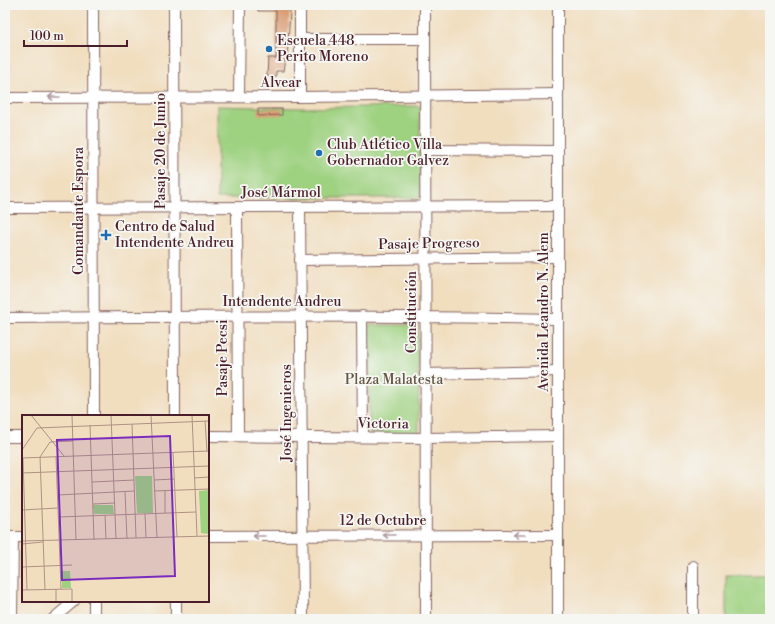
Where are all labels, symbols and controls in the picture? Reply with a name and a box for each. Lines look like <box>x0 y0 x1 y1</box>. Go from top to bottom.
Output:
scale bar <box>24 22 127 48</box>
text: 100 m <box>30 29 64 44</box>
place label: Escuela 448 Perito Moreno <box>277 32 369 66</box>
marker: Escuela 448 Perito Moreno <box>264 44 274 54</box>
street label: Alvear <box>260 74 301 92</box>
one-way arrow <box>48 93 61 101</box>
street label: Pasaje 20 de Junio <box>152 93 170 209</box>
place label: Club Atlético Villa Gobernador Galvez <box>327 136 449 170</box>
street label: Comandante Espora <box>70 146 88 275</box>
marker: Club Atlético Villa Gobernador Galvez <box>314 148 324 158</box>
street label: José Mármol <box>240 184 321 202</box>
place label: Centro de Salud Intendente Andreu <box>115 218 234 252</box>
marker: Centro de Salud Intendente Andreu <box>100 229 112 241</box>
street label: Avenida Leandro N. Alem <box>535 232 553 393</box>
street label: Pasaje Progreso <box>378 234 480 254</box>
street label: Constitución <box>403 270 421 353</box>
street label: Intendente Andreu <box>223 293 341 311</box>
street label: Pasaje Pecsi <box>214 319 232 397</box>
street label: José Ingenieros <box>278 364 296 463</box>
park label: Plaza Malatesta <box>345 371 444 389</box>
inset map <box>22 415 209 602</box>
street label: Victoria <box>356 415 410 433</box>
street label: 12 de Octubre <box>339 512 427 530</box>
one-way arrow <box>383 531 396 539</box>
one-way arrow <box>513 531 526 539</box>
one-way arrow <box>253 532 266 540</box>

